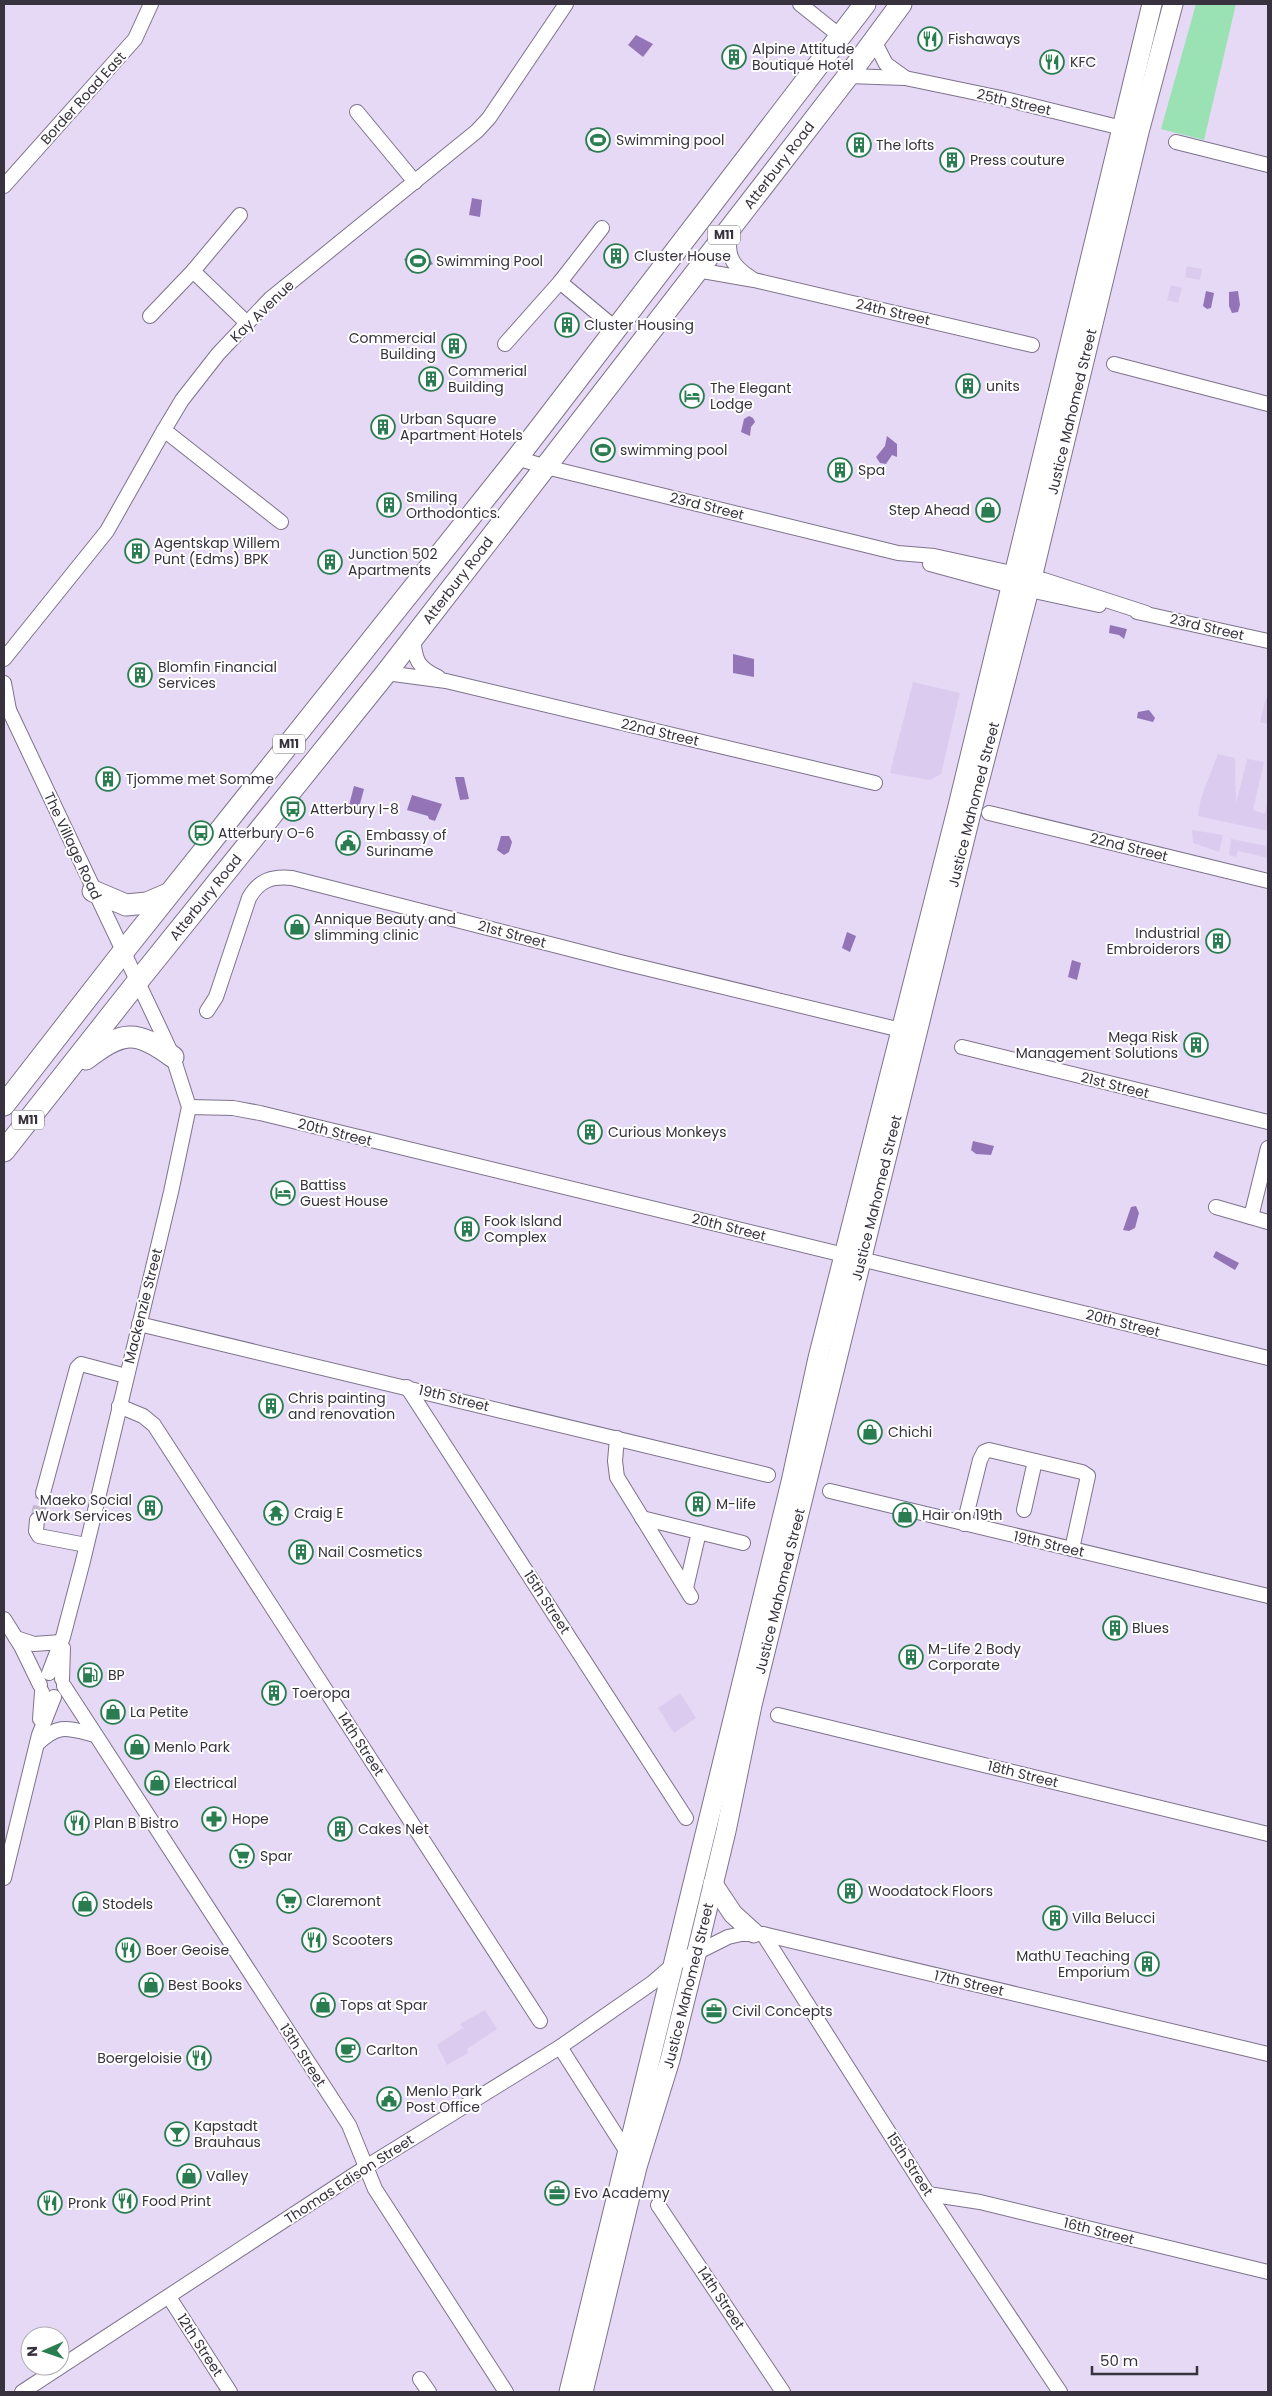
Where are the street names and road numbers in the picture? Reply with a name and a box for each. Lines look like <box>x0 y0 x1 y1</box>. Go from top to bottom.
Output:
street label: Border Road East <box>36 47 130 149</box>
street label: 25th Street <box>975 84 1053 120</box>
street label: Atterbury Road <box>739 117 819 213</box>
road number: M11 <box>708 226 740 244</box>
street label: Kay Avenue <box>226 275 299 347</box>
street label: 24th Street <box>854 294 932 330</box>
street label: Justice Mahomed Street <box>1042 327 1101 497</box>
street label: 23rd Street <box>668 487 746 525</box>
street label: Atterbury Road <box>418 533 498 628</box>
street label: 23rd Street <box>1168 609 1246 645</box>
street label: 22nd Street <box>619 713 701 751</box>
street label: Justice Mahomed Street <box>943 720 1004 889</box>
road number: M11 <box>273 734 305 754</box>
street label: The Village Road <box>39 789 107 903</box>
street label: 22nd Street <box>1088 828 1170 866</box>
street label: Atterbury Road <box>165 850 246 945</box>
street label: 21st Street <box>476 915 548 953</box>
street label: 21st Street <box>1079 1067 1151 1103</box>
road number: M11 <box>12 1110 44 1130</box>
street label: 20th Street <box>296 1113 374 1151</box>
street label: Justice Mahomed Street <box>847 1113 907 1283</box>
street label: 20th Street <box>690 1208 768 1246</box>
street label: Mackenzie Street <box>119 1246 167 1366</box>
street label: 20th Street <box>1084 1304 1162 1342</box>
street label: 19th Street <box>417 1380 491 1416</box>
street label: Justice Mahomed Street <box>750 1506 810 1676</box>
street label: 19th Street <box>1012 1526 1086 1562</box>
street label: 15th Street <box>519 1566 575 1638</box>
street label: 14th Street <box>333 1708 389 1780</box>
street label: 18th Street <box>986 1756 1060 1792</box>
street label: Justice Mahomed Street <box>658 1901 718 2071</box>
street label: 17th Street <box>932 1965 1006 2001</box>
street label: 13th Street <box>275 2020 331 2090</box>
street label: 15th Street <box>882 2128 938 2200</box>
street label: Thomas Edison Street <box>280 2130 418 2228</box>
street label: 16th Street <box>1062 2213 1136 2249</box>
street label: 14th Street <box>693 2263 749 2333</box>
street label: 12th Street <box>172 2310 228 2380</box>

